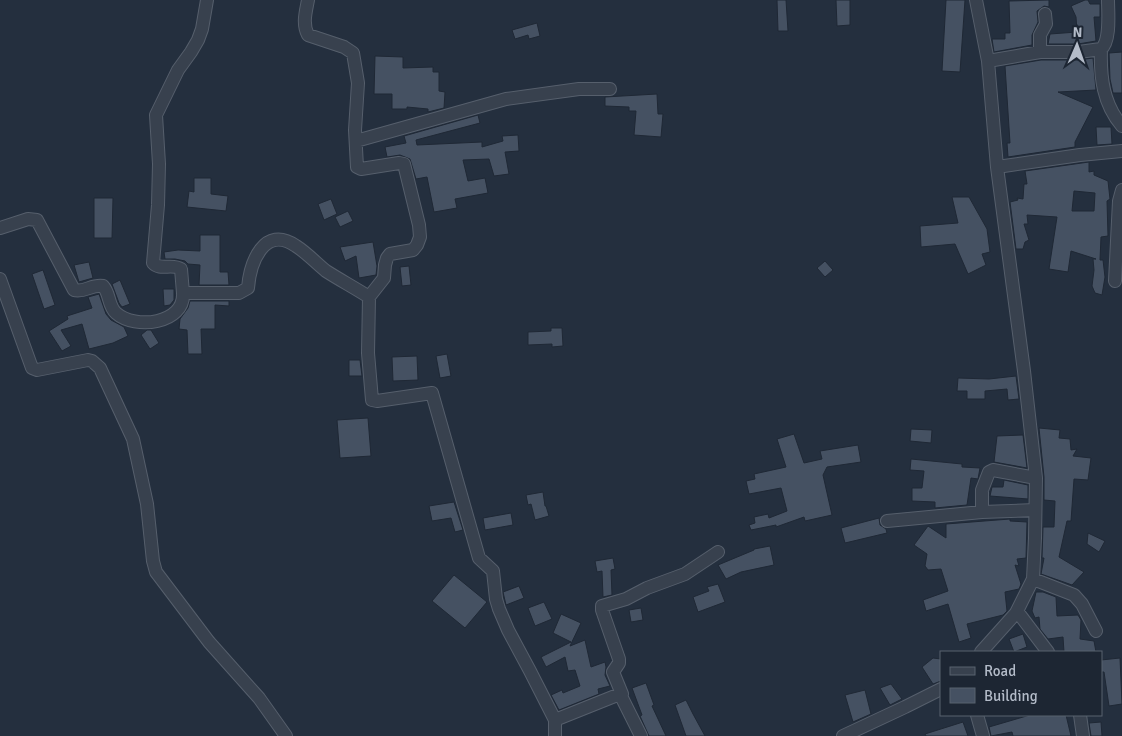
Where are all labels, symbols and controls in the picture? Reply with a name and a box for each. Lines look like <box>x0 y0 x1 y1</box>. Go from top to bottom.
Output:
north arrow <box>1052 20 1102 70</box>
text: N <box>1072 24 1083 41</box>
legend <box>940 651 1102 716</box>
text: Road <box>984 662 1016 680</box>
text: Building <box>984 687 1038 705</box>

